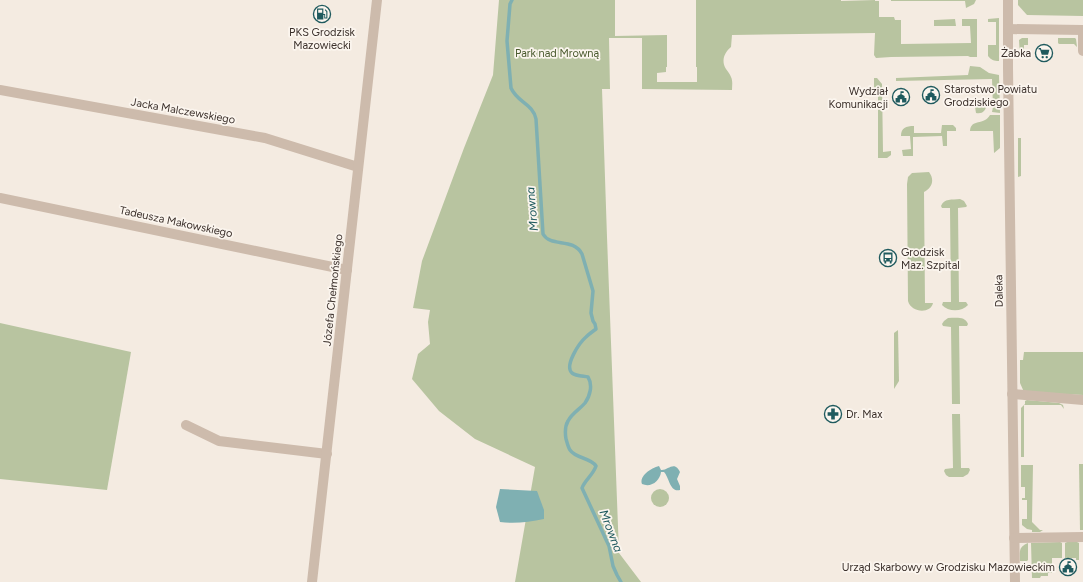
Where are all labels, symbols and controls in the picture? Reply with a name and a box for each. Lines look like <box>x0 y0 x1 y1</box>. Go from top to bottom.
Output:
fuel station icon: PKS Grodzisk Mazowiecki <box>312 4 332 24</box>
place label: PKS Grodzisk Mazowiecki <box>289 26 356 52</box>
supermarket icon: Żabka <box>1034 43 1054 63</box>
park label: Park nad Mrowną <box>515 47 599 60</box>
place label: Żabka <box>1001 47 1031 60</box>
place label: Starostwo Powiatu Grodziskiego <box>944 83 1037 109</box>
place label: Wydział Komunikacji <box>829 85 888 111</box>
public building icon: Starostwo Powiatu Grodziskiego <box>921 85 941 105</box>
public building icon: Wydział Komunikacji <box>891 87 911 107</box>
street label: Jacka Malczewskiego <box>130 95 236 127</box>
water label: Mrowna <box>523 186 541 232</box>
street label: Tadeusza Makowskiego <box>118 204 234 240</box>
street label: Józefa Chełmońskiego <box>321 233 345 347</box>
place label: Grodzisk Maz. Szpital <box>901 246 960 272</box>
bus stop icon: Grodzisk Maz. Szpital <box>878 248 898 268</box>
street label: Daleka <box>992 275 1006 307</box>
pharmacy icon: Dr. Max <box>823 404 843 424</box>
place label: Dr. Max <box>846 408 883 421</box>
water label: Mrowna <box>597 508 625 554</box>
public building icon: Urząd Skarbowy w Grodzisku Mazowieckim <box>1058 557 1078 577</box>
place label: Urząd Skarbowy w Grodzisku Mazowieckim <box>842 561 1055 574</box>

